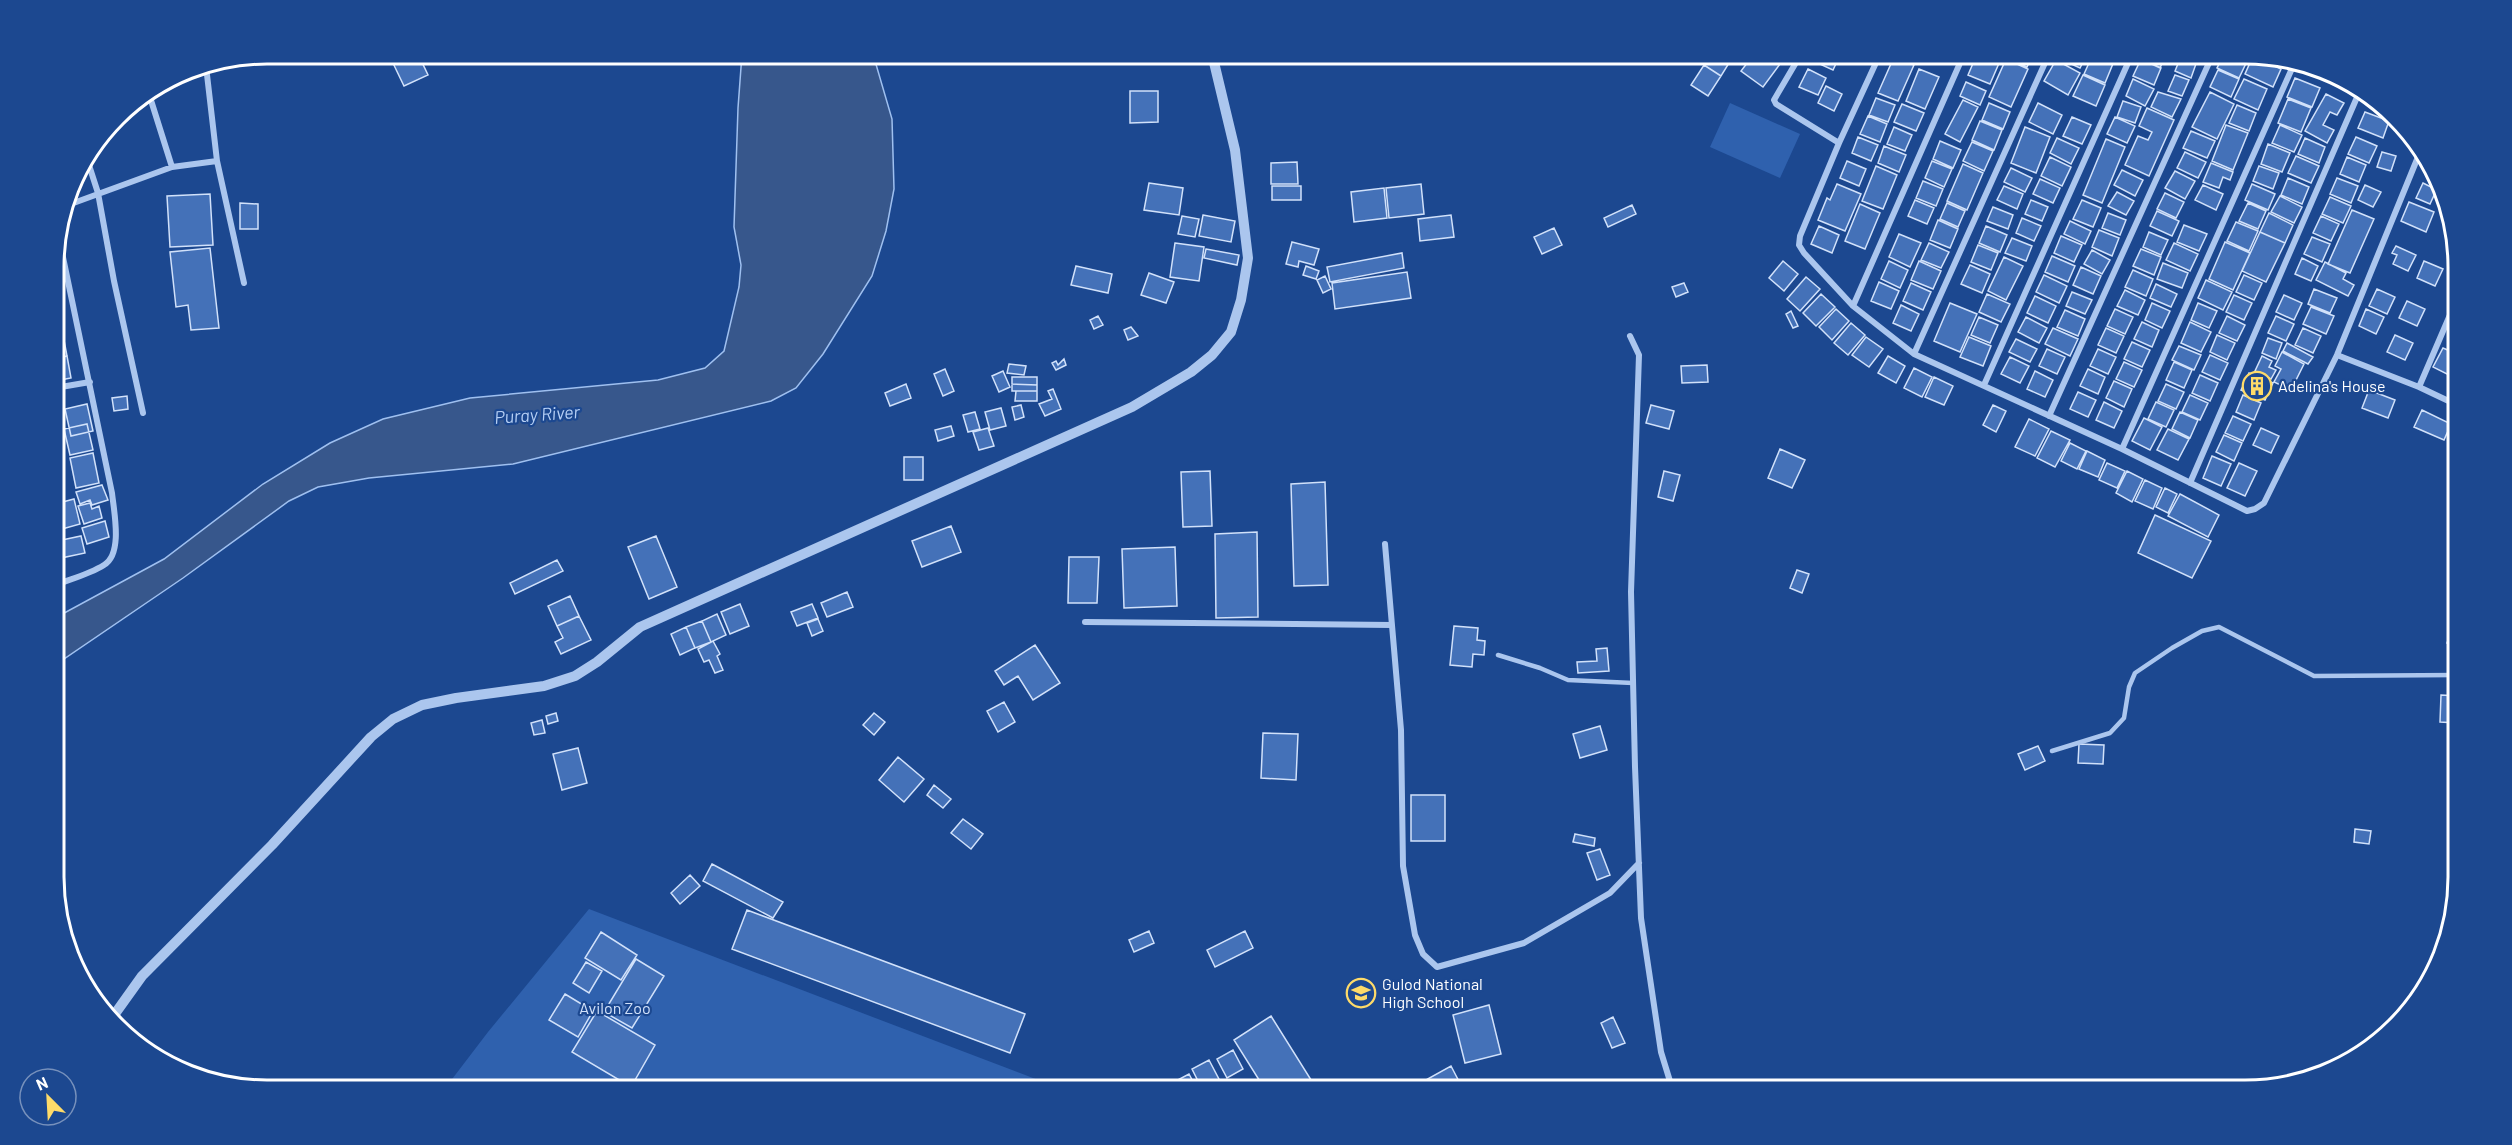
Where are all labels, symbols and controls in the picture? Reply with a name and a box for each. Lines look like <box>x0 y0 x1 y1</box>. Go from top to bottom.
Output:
building icon: Adelina's House <box>2241 370 2273 402</box>
place label: Adelina's House <box>2278 376 2385 395</box>
water label: Puray River <box>493 400 581 428</box>
place label: Gulod National High School <box>1382 974 1483 1011</box>
school or university icon: Gulod National High School <box>1345 977 1377 1009</box>
park label: Avilon Zoo <box>579 998 651 1017</box>
north arrow <box>18 1067 78 1127</box>
text: N <box>33 1072 50 1094</box>

